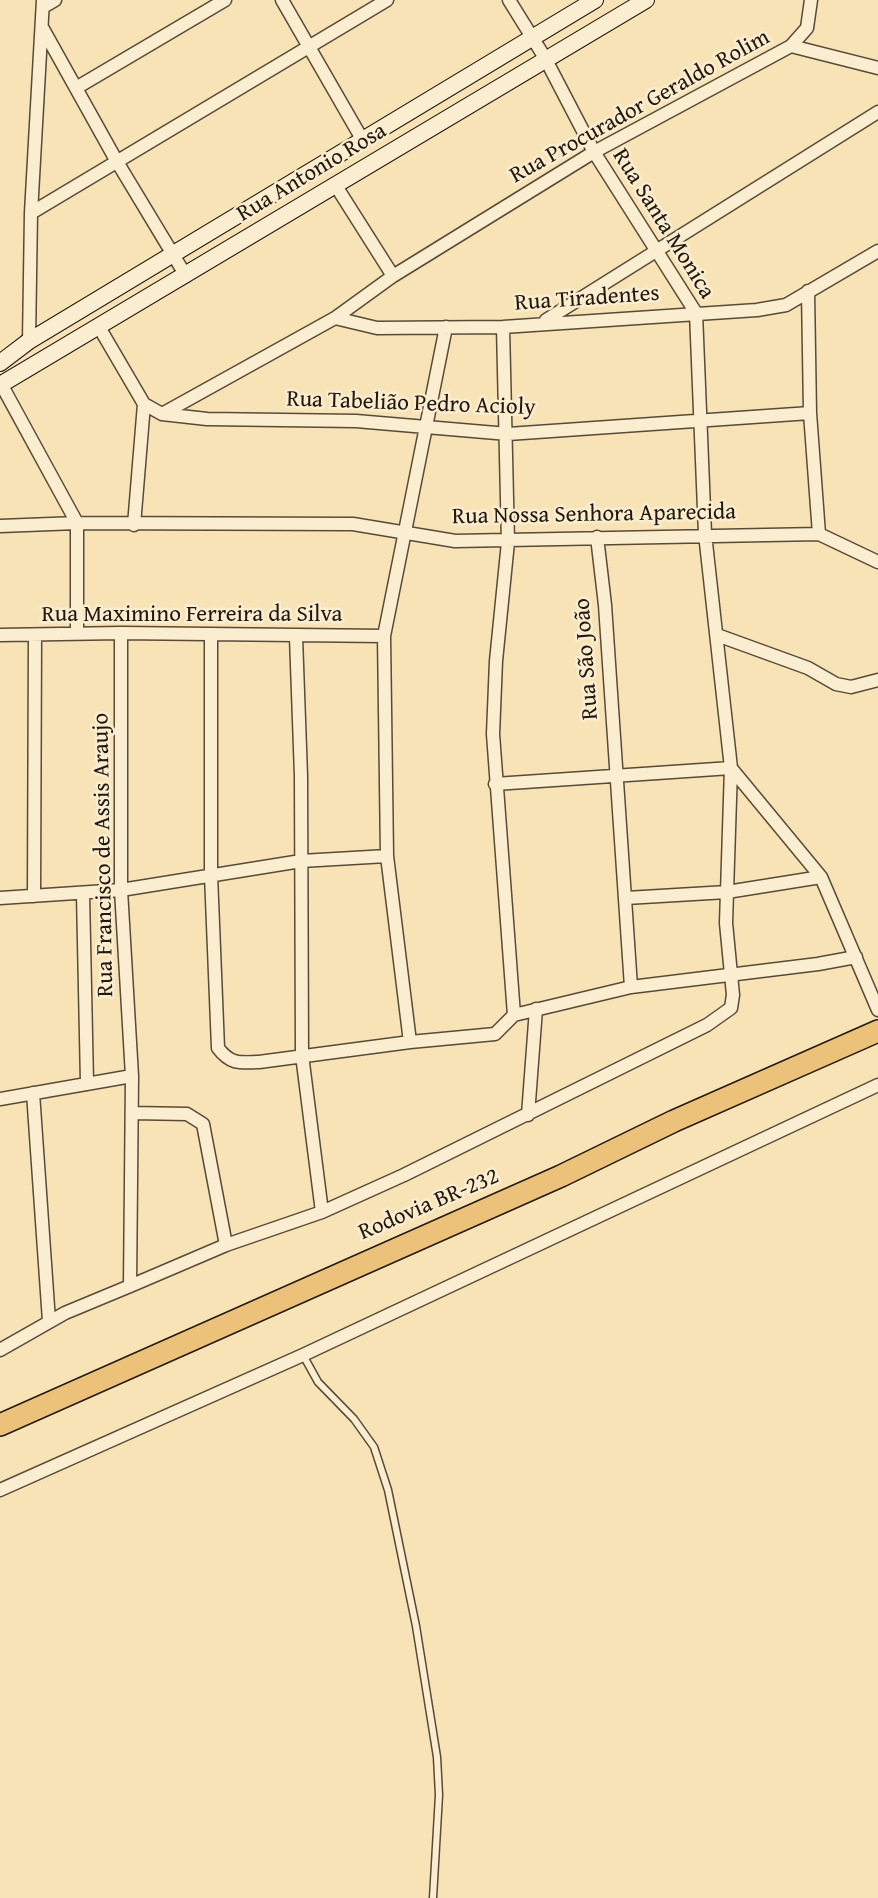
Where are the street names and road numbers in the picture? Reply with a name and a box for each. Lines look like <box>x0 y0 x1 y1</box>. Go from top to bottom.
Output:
street label: Rua Procurador Geraldo Rolim <box>505 24 775 190</box>
street label: Rua Antonio Rosa <box>232 118 392 228</box>
street label: Rua Santa Monica <box>606 144 720 304</box>
street label: Rua Tiradentes <box>514 280 660 318</box>
street label: Rua Tabelião Pedro Acioly <box>286 386 536 422</box>
street label: Rua Nossa Senhora Aparecida <box>452 499 736 531</box>
street label: Rua São João <box>569 597 605 721</box>
street label: Rua Maximino Ferreira da Silva <box>42 601 342 629</box>
street label: Rua Francisco de Assis Araujo <box>88 713 120 997</box>
street label: Rodovia BR-232 <box>355 1163 503 1247</box>

